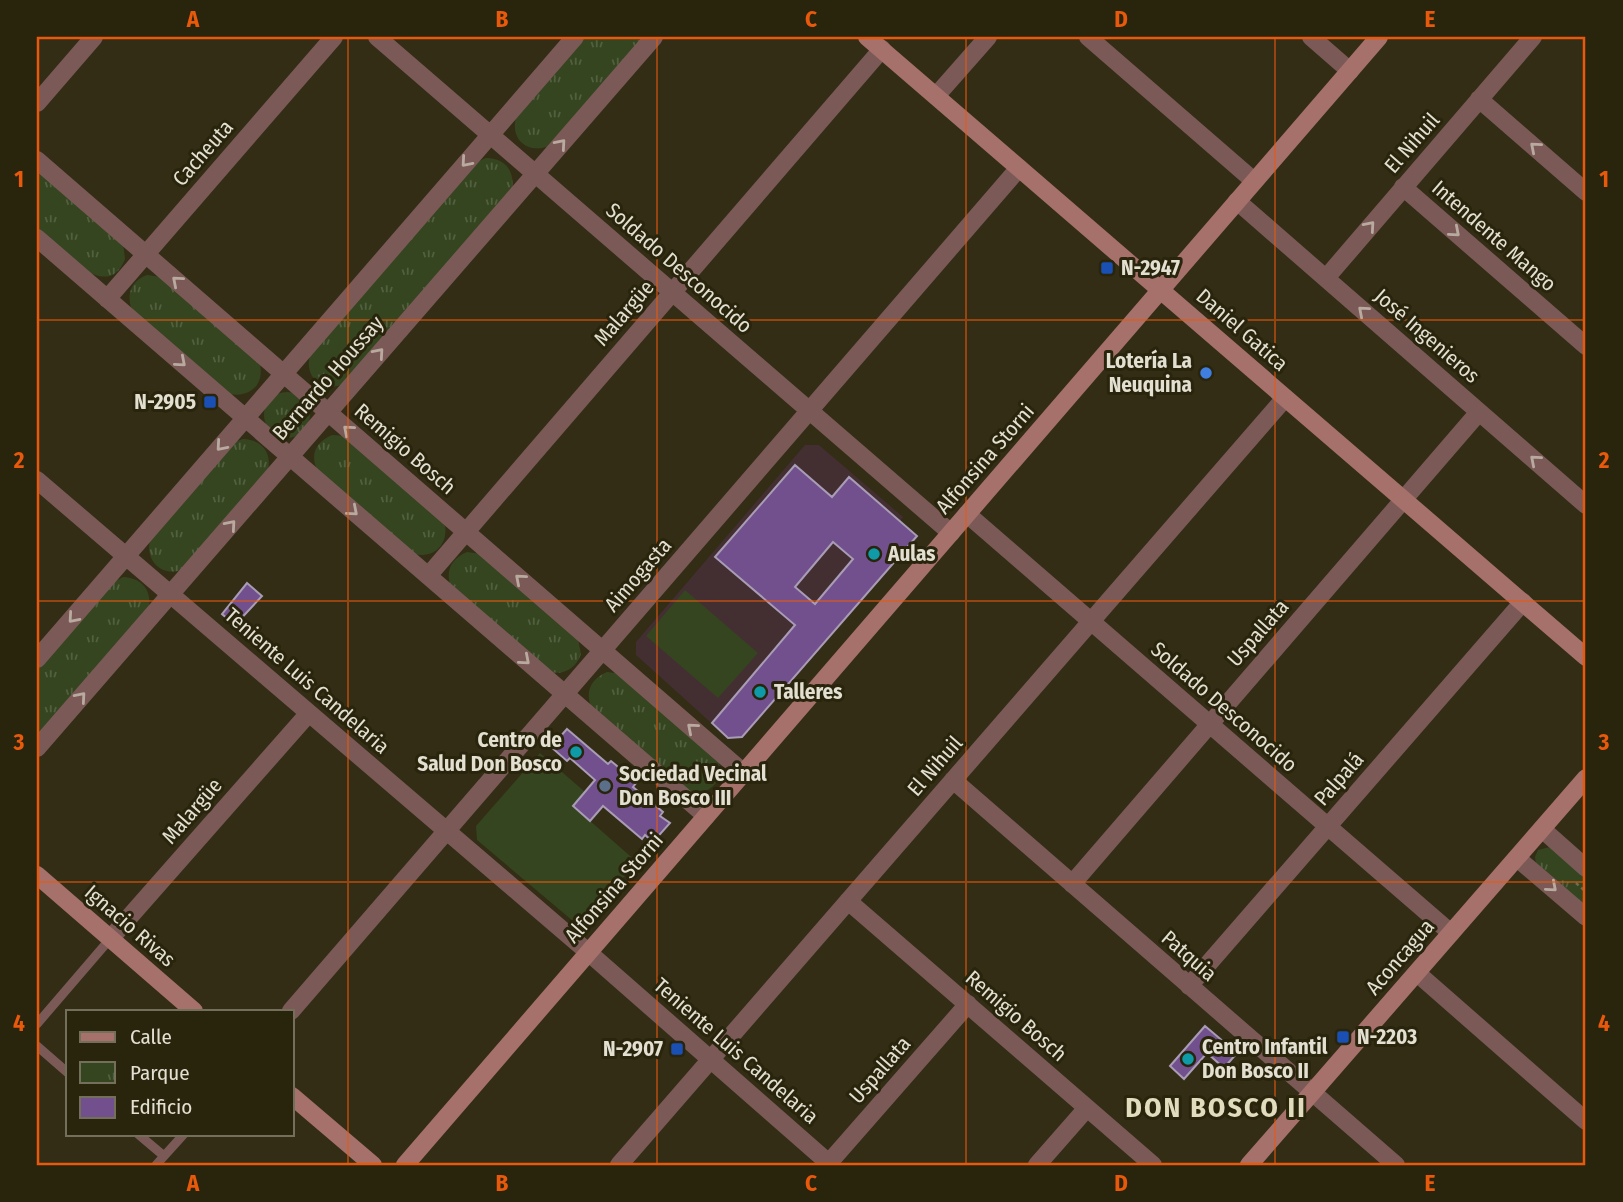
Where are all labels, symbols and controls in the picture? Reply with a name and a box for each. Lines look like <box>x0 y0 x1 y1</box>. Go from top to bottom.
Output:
text: A <box>186 5 200 33</box>
text: B <box>496 5 509 33</box>
text: C <box>805 5 817 33</box>
text: D <box>1114 5 1128 33</box>
text: E <box>1425 5 1436 33</box>
street label: El Nihuil <box>1379 107 1445 178</box>
street label: Cacheuta <box>167 115 239 191</box>
one-way arrow <box>553 139 565 152</box>
one-way arrow <box>1530 143 1543 155</box>
one-way arrow <box>462 154 474 167</box>
text: 1 <box>14 165 24 193</box>
text: 1 <box>1599 165 1609 193</box>
street label: Intendente Mango <box>1427 175 1561 297</box>
street label: Soldado Desconocido <box>600 197 758 339</box>
one-way arrow <box>1362 222 1374 235</box>
one-way arrow <box>1447 224 1460 236</box>
place label: N-2947 <box>1121 255 1180 281</box>
marker: N-2947 <box>1099 260 1115 276</box>
street label: Malargüe <box>588 275 660 351</box>
one-way arrow <box>172 277 185 289</box>
street label: Daniel Gatica <box>1191 283 1293 377</box>
street label: José Ingenieros <box>1369 283 1485 389</box>
one-way arrow <box>1358 307 1371 319</box>
street label: Bernardo Houssay <box>267 310 389 445</box>
one-way arrow <box>371 348 383 361</box>
place label: Lotería La Neuquina <box>1106 348 1192 398</box>
one-way arrow <box>173 354 186 366</box>
marker: Lotería La Neuquina <box>1198 365 1214 381</box>
place label: N-2905 <box>134 389 196 415</box>
marker: N-2905 <box>202 394 218 410</box>
street label: Remigio Bosch <box>349 398 461 500</box>
street label: Alfonsina Storni <box>930 399 1040 519</box>
one-way arrow <box>344 426 357 438</box>
one-way arrow <box>217 437 229 450</box>
text: 2 <box>13 446 25 474</box>
text: 2 <box>1598 446 1610 474</box>
one-way arrow <box>1530 456 1543 468</box>
one-way arrow <box>345 503 358 515</box>
one-way arrow <box>223 520 235 533</box>
street label: Aimogasta <box>599 533 677 617</box>
place label: Aulas <box>887 541 935 567</box>
marker: Aulas <box>866 546 882 562</box>
one-way arrow <box>516 575 529 587</box>
street label: Uspallata <box>1222 594 1294 672</box>
street label: Teniente Luis Candelaria <box>219 602 395 760</box>
one-way arrow <box>69 610 81 623</box>
street label: Soldado Desconocido <box>1145 636 1303 778</box>
one-way arrow <box>517 652 530 664</box>
place label: Talleres <box>774 679 842 705</box>
marker: Talleres <box>752 684 768 700</box>
one-way arrow <box>73 692 86 705</box>
one-way arrow <box>687 724 700 736</box>
place label: Centro de Salud Don Bosco <box>417 727 562 777</box>
text: 3 <box>13 728 25 756</box>
text: 3 <box>1598 728 1610 756</box>
street label: El Nihuil <box>902 730 968 801</box>
marker: Centro de Salud Don Bosco <box>568 744 584 760</box>
street label: Palpalá <box>1309 747 1369 811</box>
place label: Sociedad Vecinal Don Bosco III <box>619 761 767 811</box>
street label: Malargüe <box>156 773 228 849</box>
marker: Sociedad Vecinal Don Bosco III <box>597 778 613 794</box>
street label: Alfonsina Storni <box>559 828 669 948</box>
street label: Ignacio Rivas <box>79 879 181 973</box>
one-way arrow <box>1543 879 1556 891</box>
street label: Aconcagua <box>1360 914 1440 1000</box>
street label: Patquia <box>1156 925 1222 987</box>
street label: Remigio Bosch <box>960 965 1072 1067</box>
street label: Teniente Luis Candelaria <box>648 972 824 1130</box>
text: 4 <box>13 1009 25 1037</box>
text: 4 <box>1598 1009 1610 1037</box>
legend <box>66 1010 294 1136</box>
text: Calle <box>130 1024 172 1050</box>
place label: N-2203 <box>1357 1024 1417 1050</box>
marker: N-2203 <box>1335 1029 1351 1045</box>
street label: Uspallata <box>844 1031 916 1109</box>
place label: Centro Infantil Don Bosco II <box>1202 1034 1328 1084</box>
place label: N-2907 <box>603 1036 663 1062</box>
marker: N-2907 <box>669 1041 685 1057</box>
marker: Centro Infantil Don Bosco II <box>1180 1051 1196 1067</box>
text: Parque <box>130 1060 190 1086</box>
district label: DON BOSCO II <box>1125 1091 1307 1124</box>
text: Edificio <box>130 1094 192 1120</box>
text: A <box>186 1169 200 1197</box>
text: B <box>496 1169 509 1197</box>
text: C <box>805 1169 817 1197</box>
text: D <box>1114 1169 1128 1197</box>
text: E <box>1425 1169 1436 1197</box>

